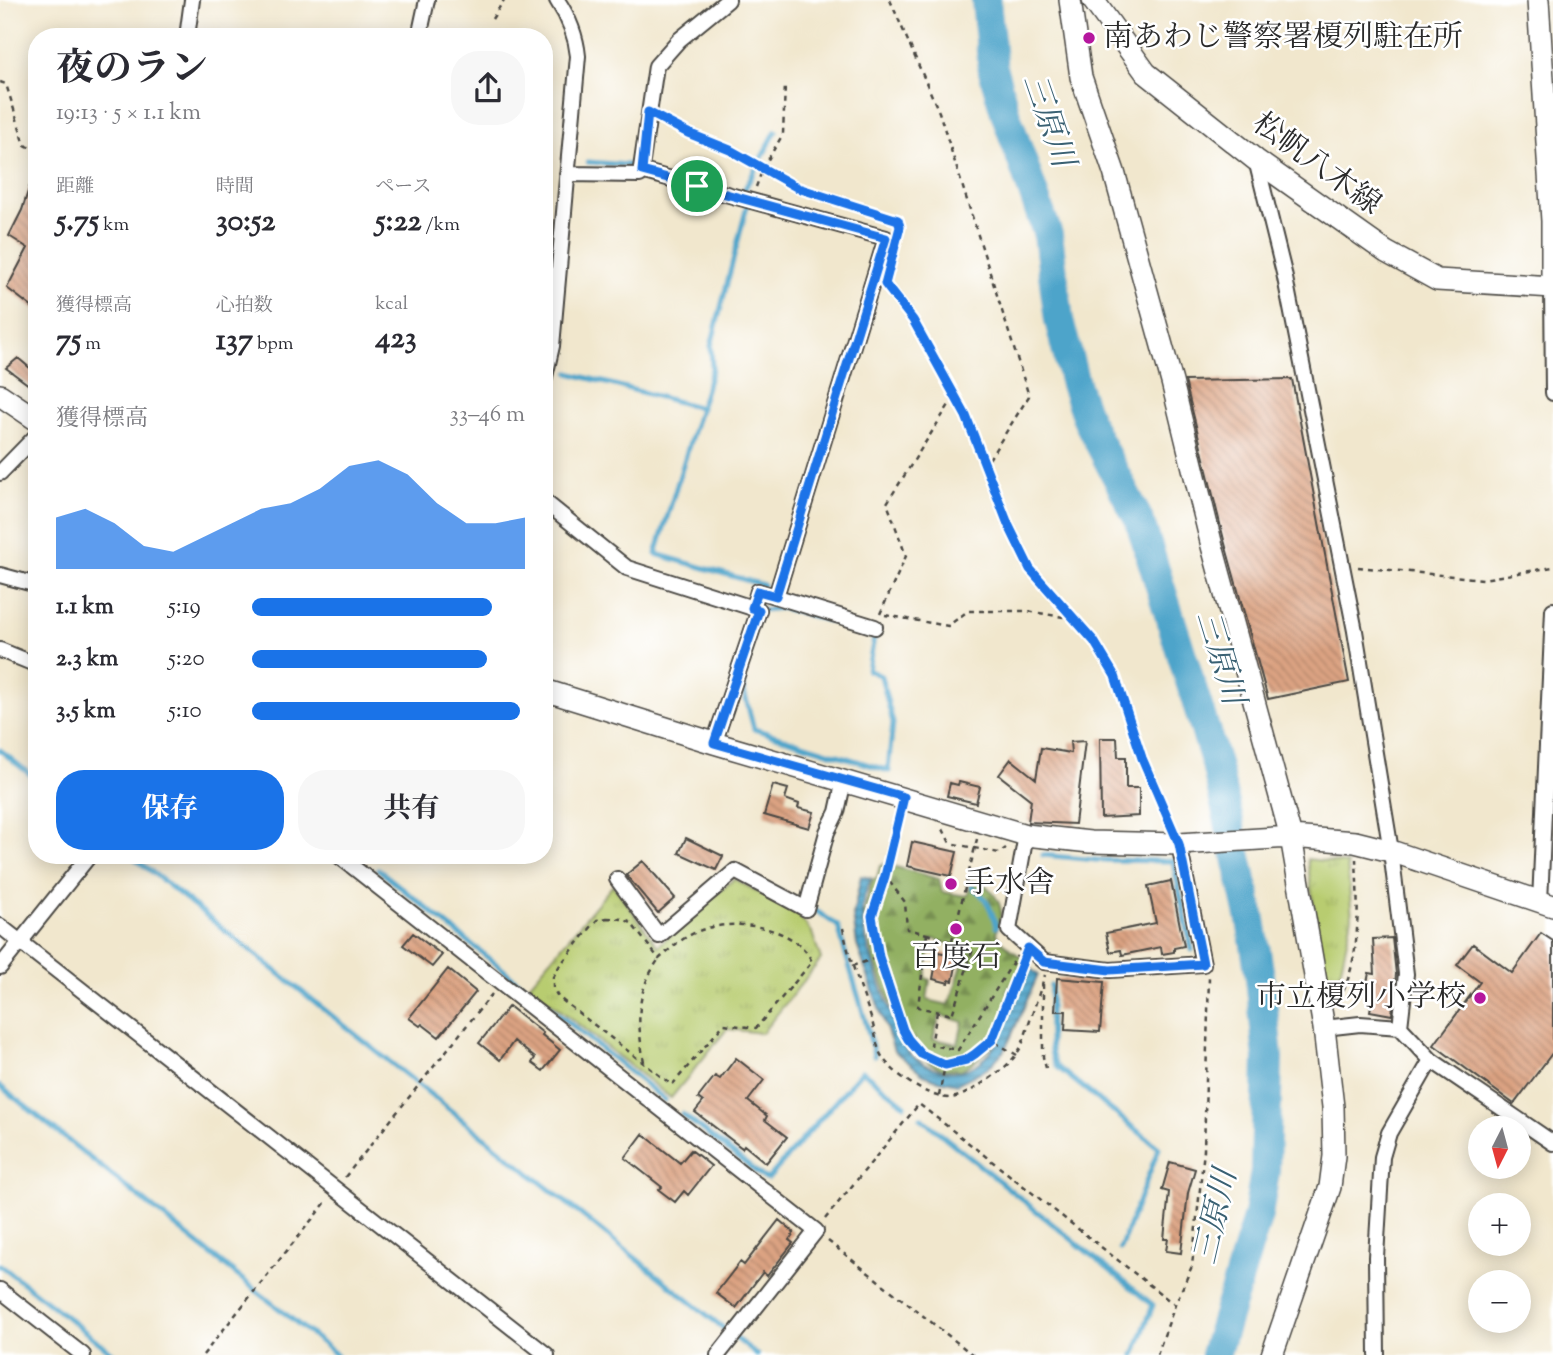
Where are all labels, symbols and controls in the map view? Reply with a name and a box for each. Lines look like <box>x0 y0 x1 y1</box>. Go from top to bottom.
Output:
place label: 南あわじ警察署榎列駐在所 <box>1103 17 1463 60</box>
marker: 南あわじ警察署榎列駐在所 <box>1081 30 1097 46</box>
text: 夜のラン <box>56 44 208 98</box>
button: share <box>451 51 525 125</box>
water label: 三原川 <box>1010 68 1085 177</box>
text: 19:13 · 5 × 1.1 km <box>56 97 201 130</box>
street label: 松帆八木線 <box>1243 104 1389 226</box>
pin <box>667 156 727 216</box>
icon: arrive <box>678 167 716 205</box>
text: 距離 <box>56 174 94 201</box>
text: 時間 <box>216 174 254 201</box>
text: ペース <box>375 174 431 201</box>
text: 5.75 <box>56 201 99 244</box>
text: 30:52 <box>216 201 275 244</box>
text: 5:22 <box>375 201 421 244</box>
text: km <box>99 212 129 239</box>
text: /km <box>421 212 460 239</box>
text: kcal <box>375 291 408 318</box>
text: 獲得標高 <box>56 293 132 320</box>
text: 心拍数 <box>216 293 273 320</box>
text: 423 <box>375 318 417 361</box>
text: 75 <box>56 320 81 363</box>
text: 137 <box>216 320 253 363</box>
text: m <box>81 331 101 358</box>
text: bpm <box>253 331 294 358</box>
text: 33–46 m <box>450 399 525 432</box>
text: 獲得標高 <box>56 403 148 436</box>
text: 1.1 km <box>56 591 114 624</box>
text: 5:19 <box>168 591 201 624</box>
water label: 三原川 <box>1183 605 1256 713</box>
text: 2.3 km <box>56 643 118 676</box>
text: 5:20 <box>168 643 205 676</box>
text: 3.5 km <box>56 695 115 728</box>
text: 5:10 <box>168 695 202 728</box>
button: 保存 <box>56 770 284 850</box>
button: 共有 <box>298 770 525 850</box>
place label: 手水舎 <box>965 863 1055 906</box>
marker: 手水舎 <box>943 876 959 892</box>
marker: 百度石 <box>948 921 964 937</box>
place label: 百度石 <box>911 937 1001 980</box>
place label: 市立榎列小学校 <box>1256 977 1466 1020</box>
marker: 市立榎列小学校 <box>1472 990 1488 1006</box>
north arrow <box>1468 1116 1531 1180</box>
map controls <box>1468 1116 1531 1333</box>
water label: 三原川 <box>1184 1162 1251 1269</box>
button: + <box>1468 1193 1531 1256</box>
button: − <box>1468 1270 1531 1333</box>

